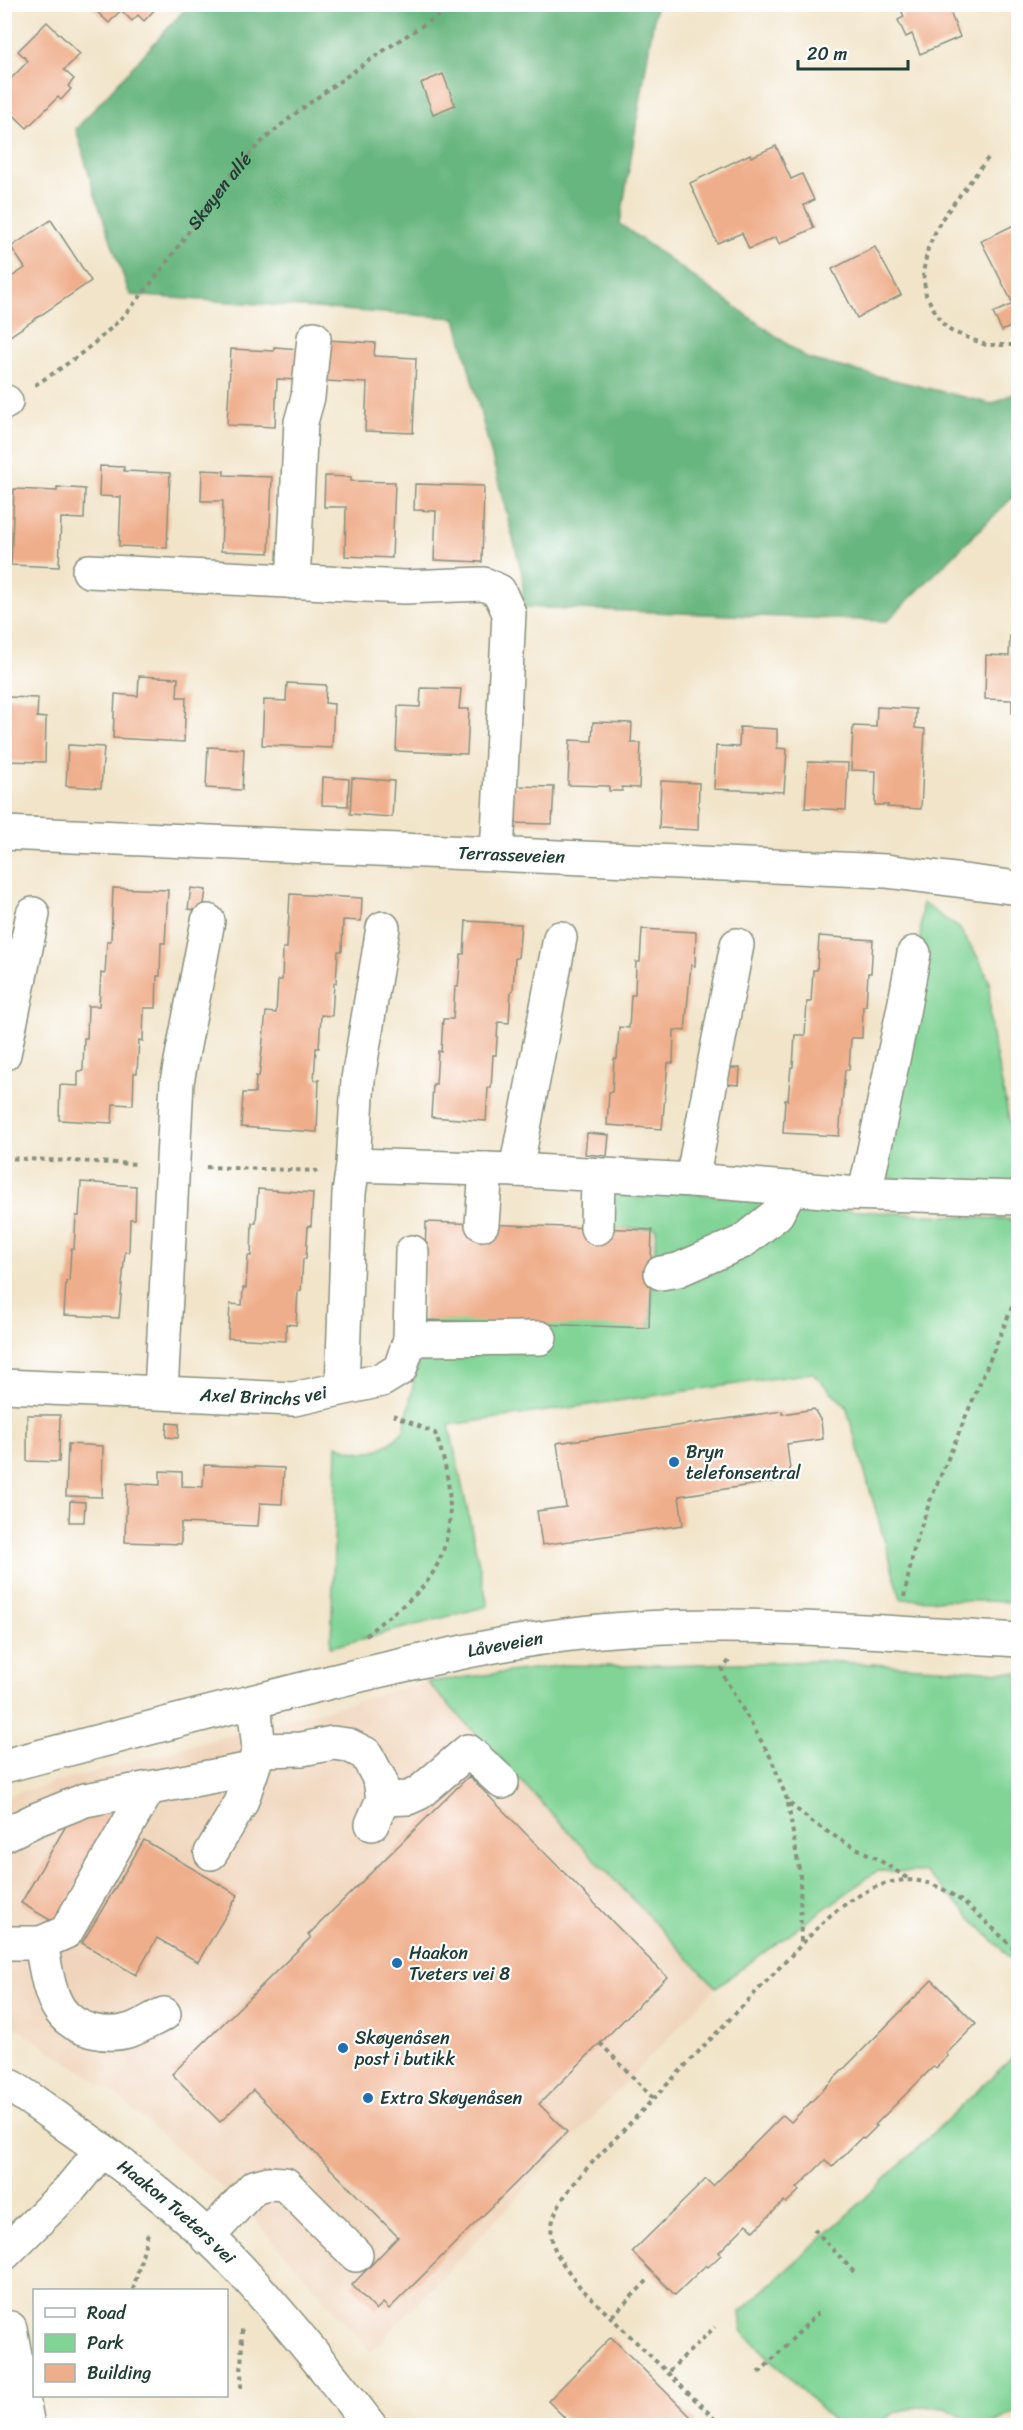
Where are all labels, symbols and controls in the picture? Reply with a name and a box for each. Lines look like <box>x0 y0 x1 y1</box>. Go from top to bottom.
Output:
scale bar <box>798 33 908 71</box>
text: 20 m <box>807 38 847 70</box>
street label: Skøyen allé <box>179 145 260 237</box>
street label: Terrasseveien <box>457 837 566 873</box>
street label: Axel Brinchs vei <box>198 1376 331 1415</box>
place label: Bryn telefonsentral <box>686 1436 802 1489</box>
marker: Bryn telefonsentral <box>667 1455 681 1469</box>
street label: Låveveien <box>464 1622 546 1667</box>
place label: Haakon Tveters vei 8 <box>409 1937 510 1990</box>
marker: Haakon Tveters vei 8 <box>390 1956 404 1970</box>
place label: Skøyenåsen post i butikk <box>354 2022 455 2075</box>
marker: Skøyenåsen post i butikk <box>336 2041 350 2055</box>
place label: Extra Skøyenåsen <box>380 2082 523 2114</box>
marker: Extra Skøyenåsen <box>361 2091 375 2105</box>
street label: Haakon Tveters vei <box>110 2151 244 2272</box>
legend <box>33 2289 228 2397</box>
text: Road <box>87 2297 127 2329</box>
text: Park <box>87 2327 124 2359</box>
text: Building <box>87 2357 151 2389</box>

